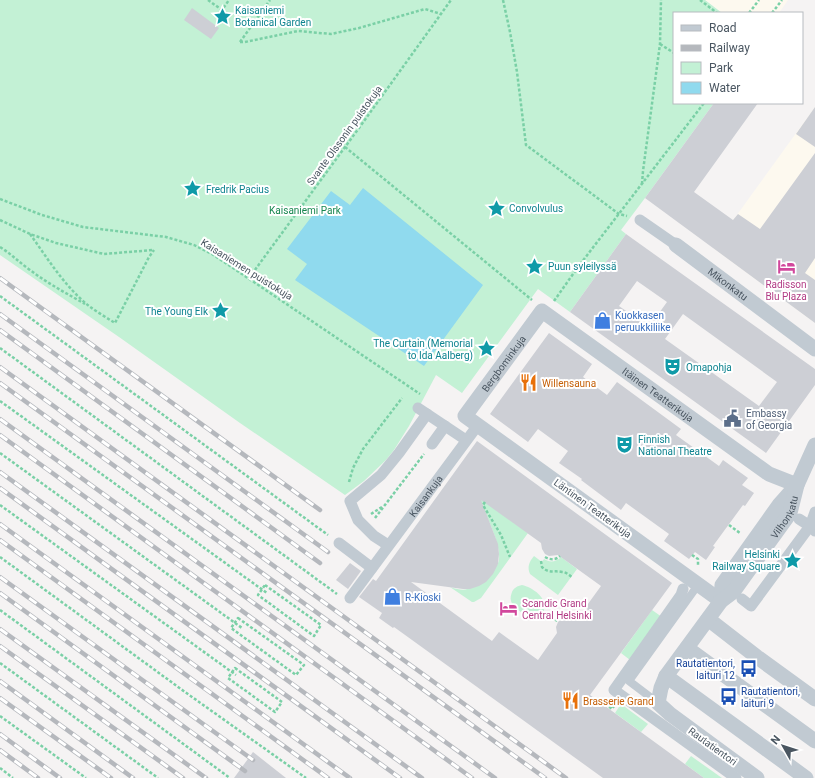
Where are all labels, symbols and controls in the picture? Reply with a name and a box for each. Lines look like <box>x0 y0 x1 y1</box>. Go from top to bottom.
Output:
place label: Kaisaniemi Botanical Garden <box>235 5 311 28</box>
place icon: Kaisaniemi Botanical Garden <box>212 6 232 26</box>
legend <box>673 12 803 104</box>
text: Road <box>709 21 737 35</box>
text: Railway <box>709 41 750 55</box>
text: Park <box>709 61 734 75</box>
text: Water <box>709 81 740 95</box>
street label: Svante Olssonin puistokuja <box>305 84 384 187</box>
place icon: Fredrik Pacius <box>183 179 203 199</box>
place label: Fredrik Pacius <box>206 184 269 195</box>
place icon: Convolvulus <box>486 198 506 218</box>
place label: Convolvulus <box>509 203 563 214</box>
park label: Kaisaniemi Park <box>269 205 342 216</box>
street label: Kaisaniemen puistokuja <box>199 237 295 302</box>
place icon: Puun syleilyssä <box>525 256 545 276</box>
hotel icon: Radisson Blu Plaza <box>776 257 796 277</box>
place label: Puun syleilyssä <box>548 261 616 272</box>
street label: Mikonkatu <box>706 266 750 303</box>
place label: Radisson Blu Plaza <box>765 279 807 302</box>
place icon: The Young Elk <box>211 301 231 321</box>
place label: The Young Elk <box>145 306 209 317</box>
place label: Kuokkasen peruukkiliike <box>615 310 670 333</box>
shop icon: Kuokkasen peruukkiliike <box>592 311 612 331</box>
street label: Bergbominkuja <box>480 333 528 394</box>
place label: The Curtain (Memorial to Ida Aalberg) <box>373 338 473 362</box>
place icon: The Curtain (Memorial to Ida Aalberg) <box>476 339 496 359</box>
theatre icon: Omapohja <box>663 357 683 377</box>
place label: Omapohja <box>686 362 732 373</box>
street label: Itäinen Teatterikuja <box>620 366 696 424</box>
restaurant icon: Willensauna <box>519 373 539 393</box>
place label: Willensauna <box>542 378 596 389</box>
place label: Embassy of Georgia <box>746 408 792 431</box>
public building icon: Embassy of Georgia <box>723 409 743 429</box>
place label: Finnish National Theatre <box>638 434 712 457</box>
theatre icon: Finnish National Theatre <box>615 435 635 455</box>
street label: Kaisankuja <box>407 473 445 519</box>
street label: Läntinen Teatterikuja <box>552 477 634 540</box>
street label: Vilhonkatu <box>769 495 800 541</box>
place label: Helsinki Railway Square <box>712 549 780 572</box>
place icon: Helsinki Railway Square <box>783 550 803 570</box>
shop icon: R-Kioski <box>382 587 402 607</box>
place label: R-Kioski <box>405 592 441 603</box>
place label: Scandic Grand Central Helsinki <box>522 598 592 621</box>
hotel icon: Scandic Grand Central Helsinki <box>499 599 519 619</box>
place label: Rautatientori, laituri 12 <box>676 658 735 681</box>
bus stop icon: Rautatientori, laituri 12 <box>738 659 758 679</box>
place label: Rautatientori, laituri 9 <box>741 686 800 709</box>
bus stop icon: Rautatientori, laituri 9 <box>718 687 738 707</box>
restaurant icon: Brasserie Grand <box>560 691 580 711</box>
place label: Brasserie Grand <box>583 696 654 707</box>
street label: Rautatientori <box>686 725 739 768</box>
north arrow <box>763 726 803 766</box>
text: N <box>768 733 783 747</box>

